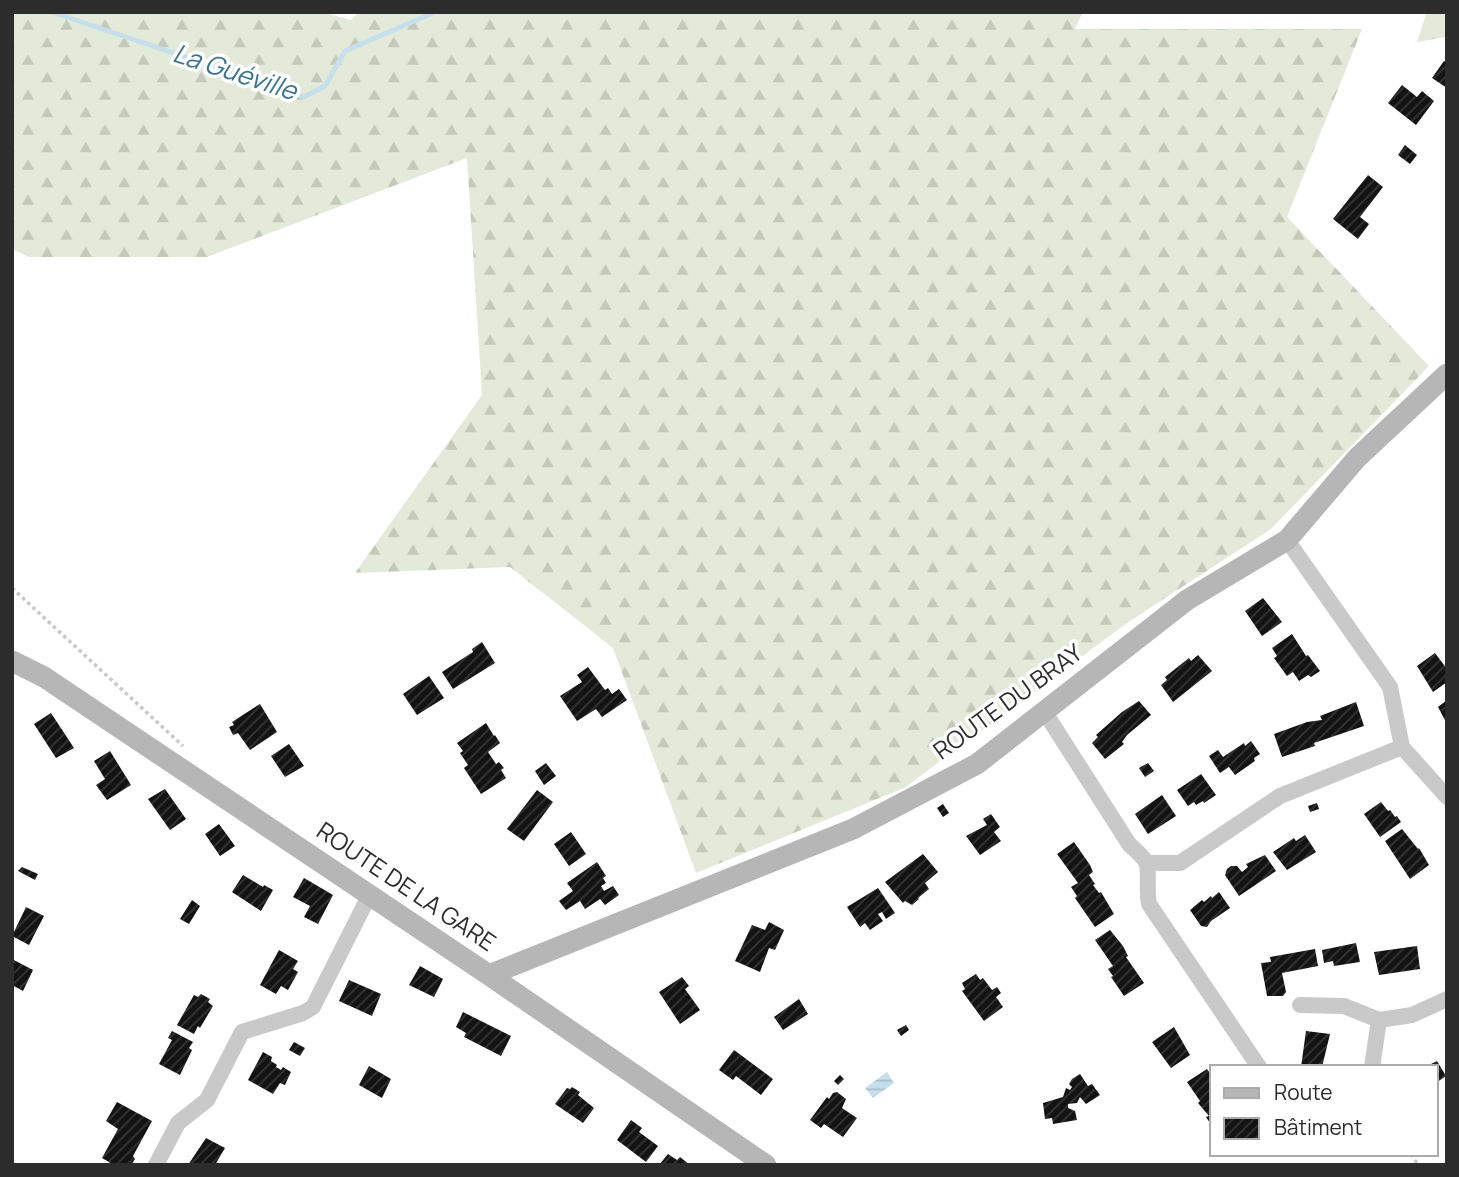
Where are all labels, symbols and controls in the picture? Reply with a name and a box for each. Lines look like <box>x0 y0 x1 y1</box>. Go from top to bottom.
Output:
water label: La Guéville <box>169 34 303 108</box>
street label: ROUTE DU BRAY <box>926 635 1089 766</box>
street label: ROUTE DE LA GARE <box>311 814 503 958</box>
legend <box>1210 1065 1438 1156</box>
text: Route <box>1274 1078 1332 1106</box>
text: Bâtiment <box>1274 1113 1362 1141</box>

